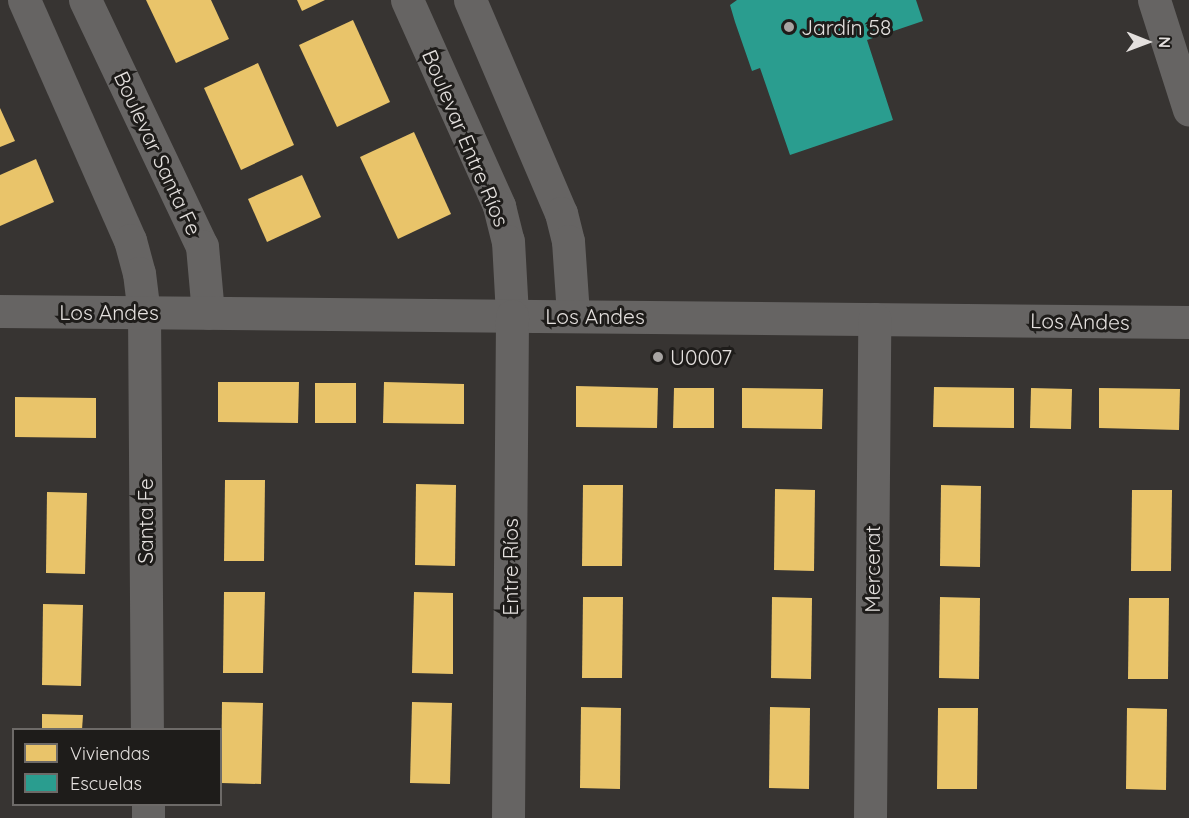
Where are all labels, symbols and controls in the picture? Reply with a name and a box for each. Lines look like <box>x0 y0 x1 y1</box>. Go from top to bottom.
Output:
north arrow <box>1117 12 1177 72</box>
place label: Jardín 58 <box>801 14 891 40</box>
marker: Jardín 58 <box>782 20 796 34</box>
text: N <box>1155 36 1175 48</box>
street label: Boulevar Entre Ríos <box>417 46 515 230</box>
street label: Boulevar Santa Fe <box>109 67 207 239</box>
street label: Los Andes <box>59 299 159 325</box>
street label: Los Andes <box>545 303 645 329</box>
street label: Los Andes <box>1030 308 1130 334</box>
place label: U0007 <box>670 344 732 370</box>
marker: U0007 <box>651 350 665 364</box>
street label: Santa Fe <box>132 478 158 564</box>
street label: Entre Ríos <box>497 518 523 616</box>
street label: Mercerat <box>859 525 885 613</box>
legend <box>12 728 222 806</box>
text: Viviendas <box>70 742 150 765</box>
text: Escuelas <box>70 772 142 795</box>

